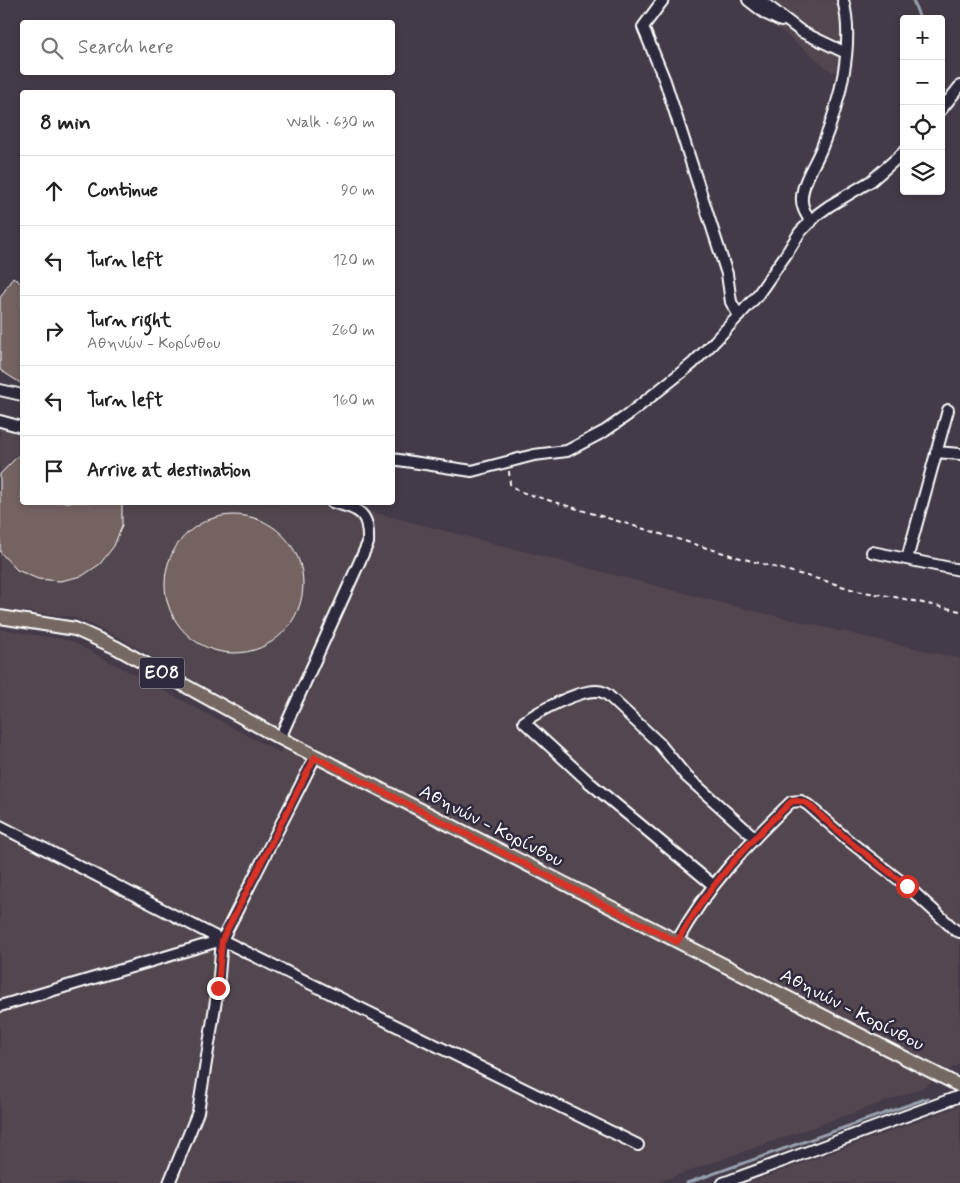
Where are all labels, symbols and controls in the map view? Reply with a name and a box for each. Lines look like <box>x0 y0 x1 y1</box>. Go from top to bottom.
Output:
map controls <box>900 15 945 195</box>
button: + <box>900 15 945 60</box>
search box <box>20 20 395 75</box>
icon: search <box>38 34 66 62</box>
text: Search here <box>78 35 174 60</box>
button: − <box>900 60 945 105</box>
button: locate <box>900 105 945 150</box>
text: 8 min <box>40 109 91 137</box>
text: Walk · 630 m <box>286 112 375 133</box>
button: layers <box>900 150 945 195</box>
icon: ahead <box>40 177 68 205</box>
text: Continue <box>87 178 158 203</box>
text: 90 m <box>341 180 375 201</box>
icon: left <box>40 247 68 275</box>
text: Turn left <box>87 248 163 273</box>
text: 120 m <box>333 250 375 271</box>
text: Turn right <box>87 308 171 333</box>
icon: right <box>40 317 68 345</box>
text: 260 m <box>332 320 375 341</box>
text: Αθηνών - Κορίνθου <box>87 333 220 354</box>
icon: left <box>40 387 68 415</box>
text: Turn left <box>87 388 163 413</box>
text: 160 m <box>332 390 375 411</box>
icon: arrive <box>40 457 68 485</box>
text: Arrive at destination <box>87 458 251 483</box>
road number: ΕΟ8 <box>140 658 184 688</box>
street label: Αθηνών - Κορίνθου <box>415 779 567 873</box>
route start <box>896 875 919 898</box>
street label: Αθηνών - Κορίνθου <box>776 963 928 1057</box>
route end <box>207 977 230 1000</box>

